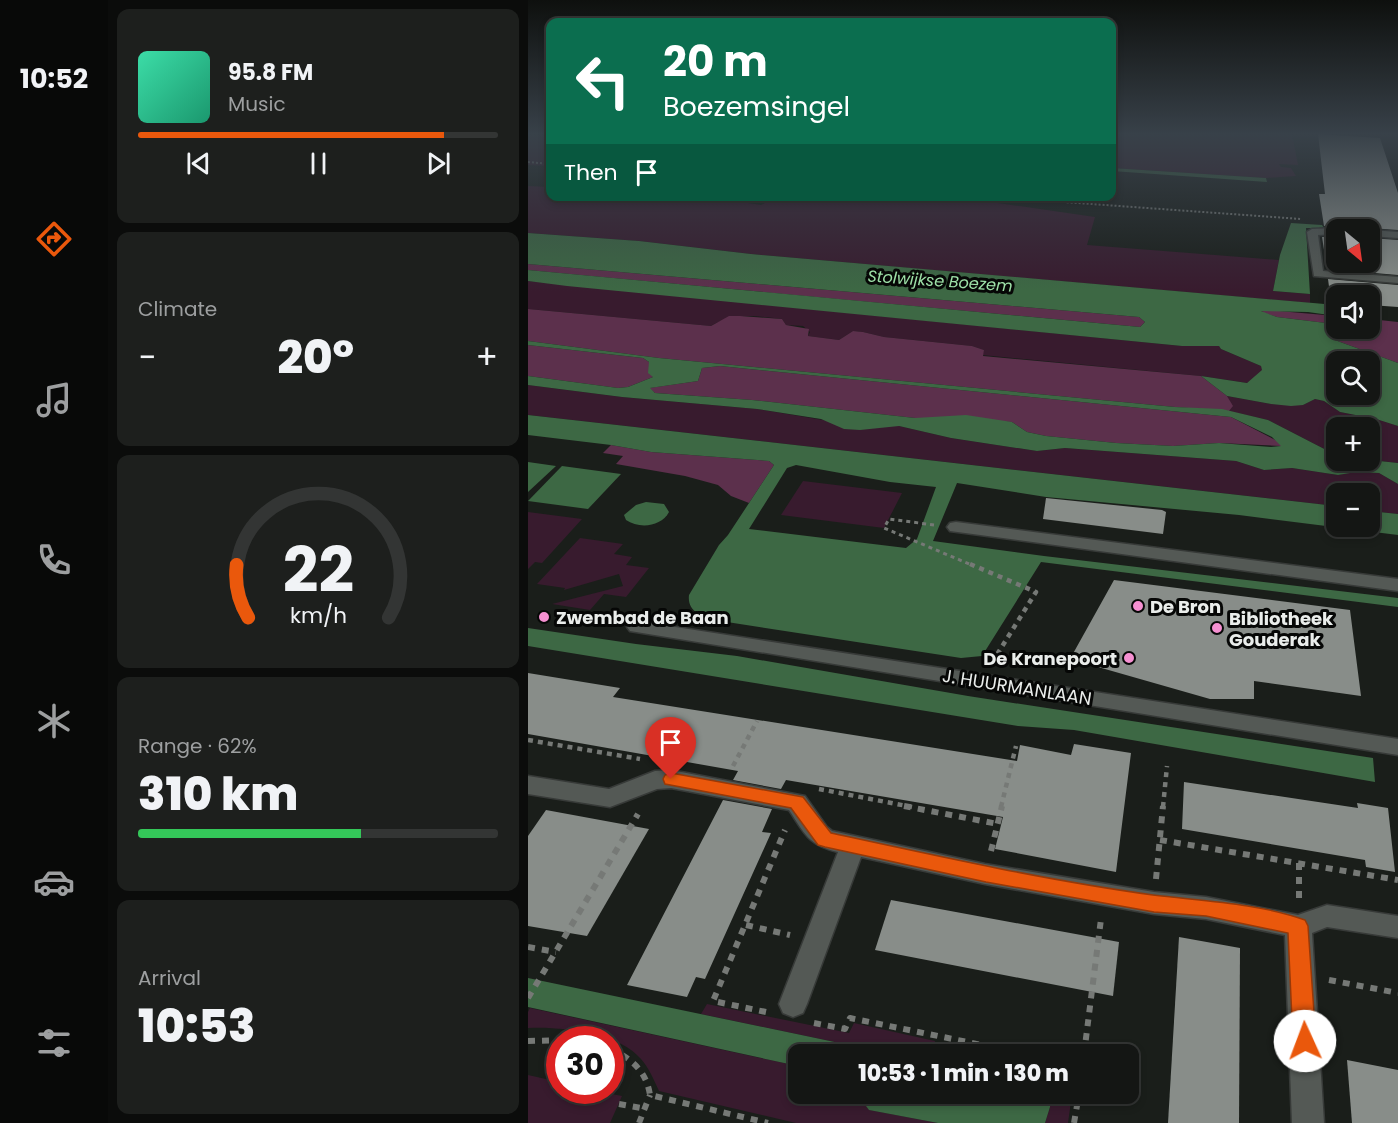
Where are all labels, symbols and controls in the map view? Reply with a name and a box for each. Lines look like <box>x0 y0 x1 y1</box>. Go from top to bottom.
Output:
text: 20 m <box>663 32 768 91</box>
icon: left <box>564 42 642 120</box>
text: 95.8 FM <box>228 57 313 88</box>
text: 10:52 <box>20 60 88 97</box>
text: Boezemsingel <box>663 88 850 125</box>
text: Music <box>228 90 286 118</box>
icon: previous <box>182 147 215 180</box>
icon: pause <box>302 147 335 180</box>
icon: next <box>422 147 455 180</box>
icon: arrive <box>630 156 663 189</box>
text: Then <box>564 157 618 188</box>
icon: directions <box>33 218 75 260</box>
north arrow <box>1326 219 1380 273</box>
map controls <box>1326 219 1380 537</box>
water label: Stolwijkse Boezem <box>867 264 1013 298</box>
button: sound <box>1326 285 1380 339</box>
text: Climate <box>138 295 217 323</box>
text: 20° <box>277 326 354 389</box>
text: − <box>138 334 156 381</box>
text: + <box>475 334 498 381</box>
button: search <box>1326 351 1380 405</box>
icon: music <box>33 379 75 421</box>
button: + <box>1326 417 1380 471</box>
button: − <box>1326 483 1380 537</box>
text: 22 <box>282 527 354 615</box>
icon: phone <box>33 539 75 581</box>
place label: De Bron <box>1150 594 1221 619</box>
marker: De Bron <box>1131 599 1145 613</box>
text: km/h <box>289 601 347 632</box>
place label: Zwembad de Baan <box>556 605 729 630</box>
place label: Bibliotheek Gouderak <box>1229 606 1334 652</box>
marker: Zwembad de Baan <box>537 610 551 624</box>
marker: Bibliotheek Gouderak <box>1210 621 1224 635</box>
place label: De Kranepoort <box>983 646 1117 671</box>
marker: De Kranepoort <box>1122 651 1136 665</box>
street label: J. HUURMANLAAN <box>941 663 1093 711</box>
icon: climate <box>33 700 75 742</box>
pin <box>645 717 696 779</box>
icon: arrive <box>654 726 687 759</box>
text: Range · 62% <box>138 732 257 760</box>
text: 310 km <box>138 763 298 826</box>
icon: car <box>33 861 75 903</box>
text: Arrival <box>138 964 201 992</box>
text: 10:53 <box>138 995 256 1058</box>
position arrow <box>1273 1009 1337 1073</box>
icon: filters <box>33 1022 75 1064</box>
speed limit sign: 30 <box>546 1026 624 1104</box>
text: 10:53 · 1 min · 130 m <box>858 1058 1069 1089</box>

